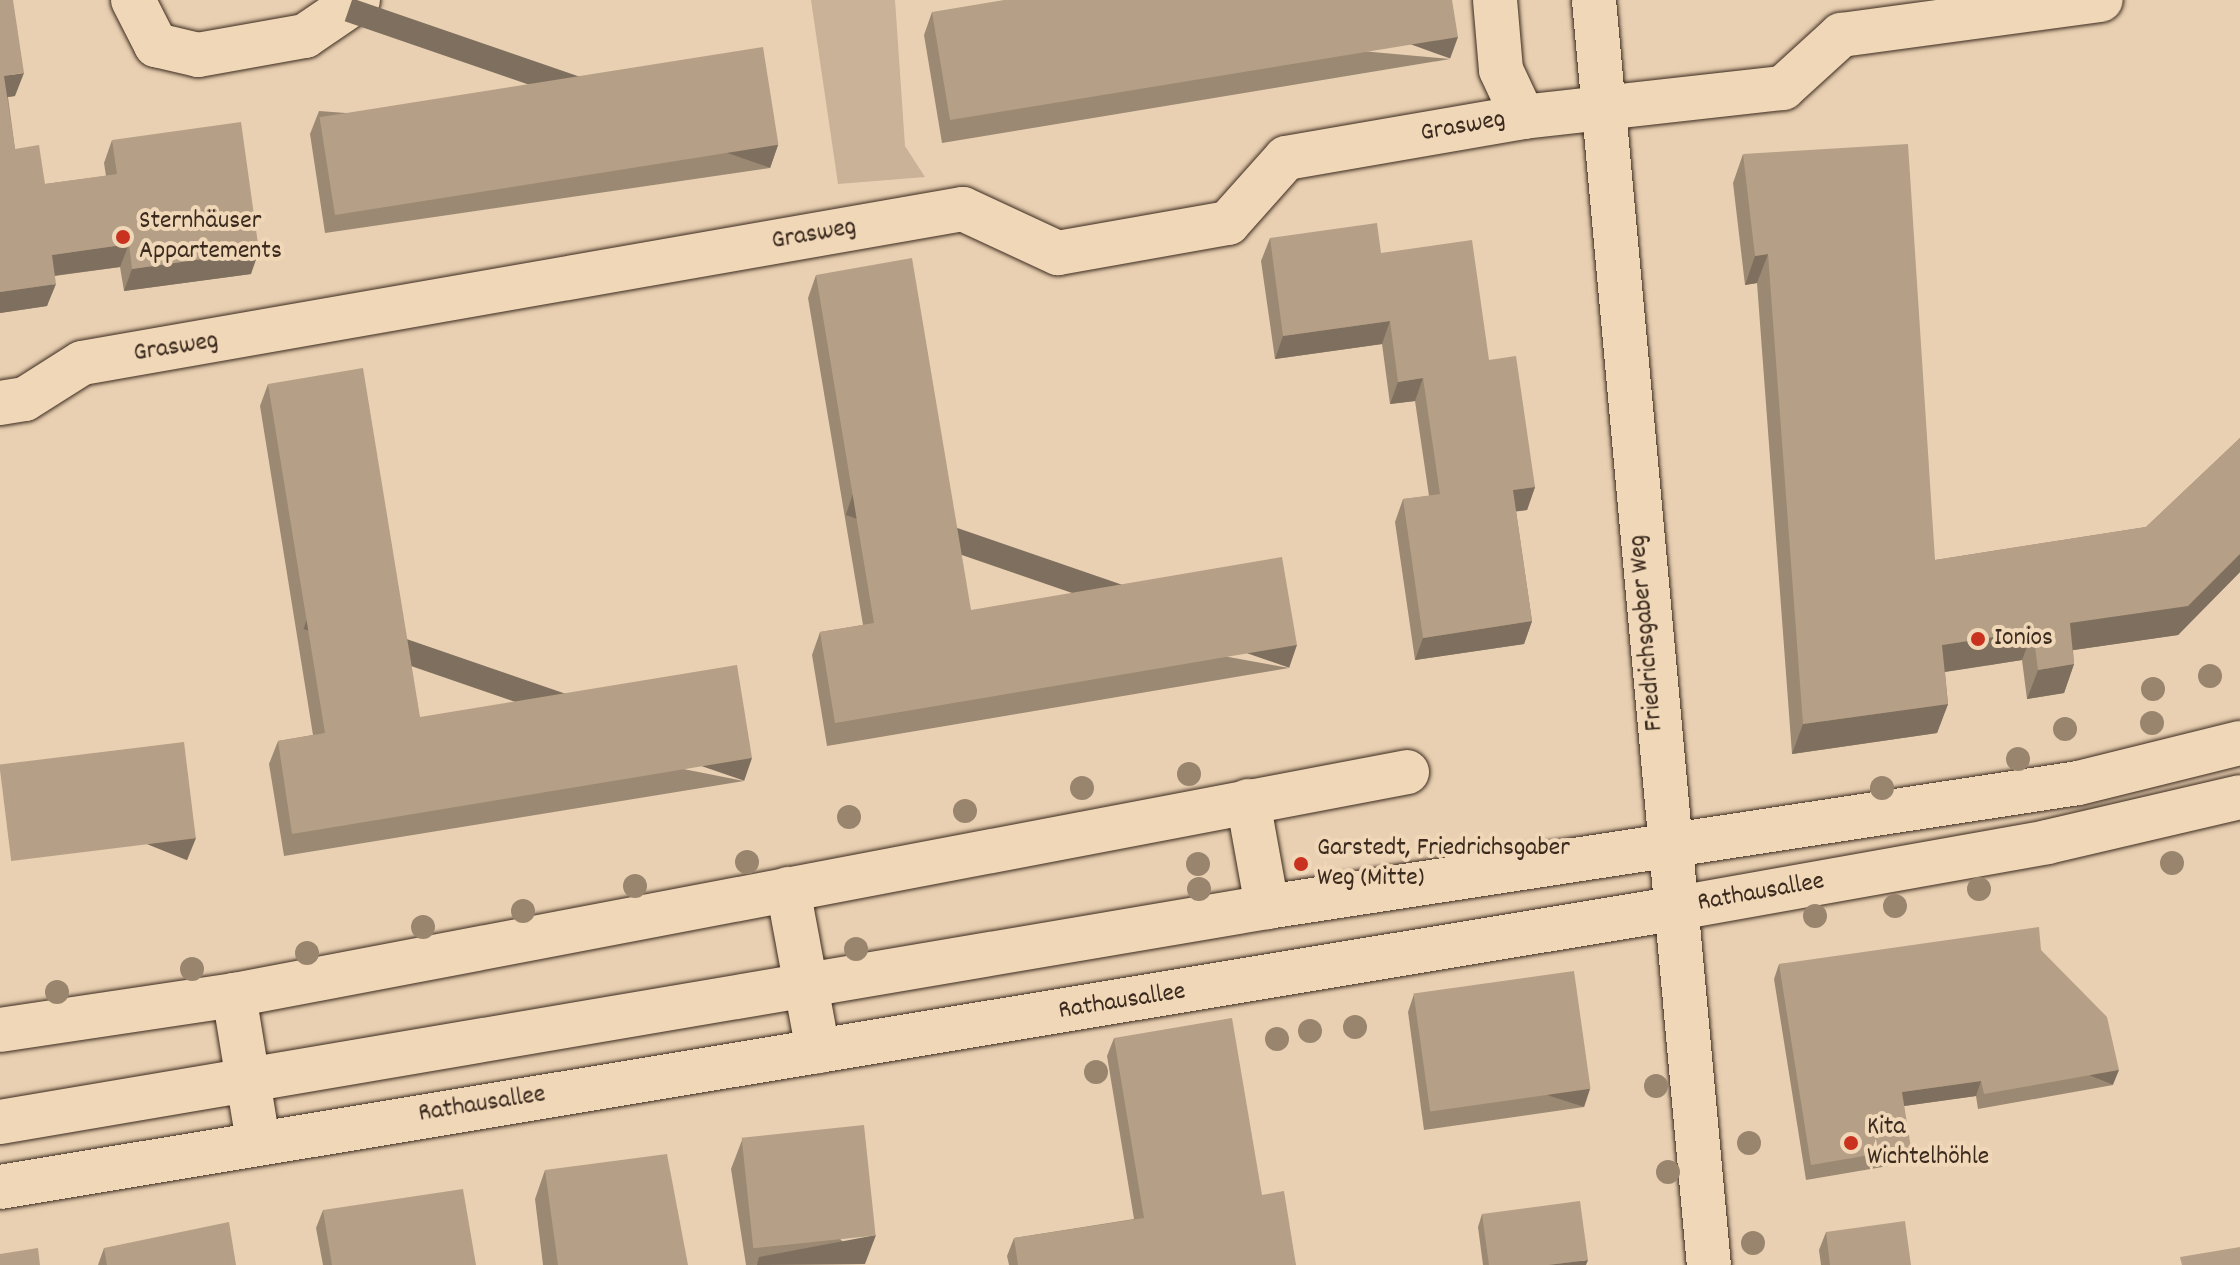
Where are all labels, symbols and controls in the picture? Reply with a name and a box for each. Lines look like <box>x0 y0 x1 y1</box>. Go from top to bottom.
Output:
street label: Grasweg <box>1418 104 1508 150</box>
place label: Sternhäuser Appartements <box>139 206 282 268</box>
street label: Grasweg <box>769 212 859 258</box>
marker: Sternhäuser Appartements <box>114 228 132 246</box>
street label: Grasweg <box>131 326 221 370</box>
street label: Friedrichsgaber Weg <box>1623 534 1671 732</box>
place label: Ionios <box>1994 623 2053 655</box>
marker: Ionios <box>1969 630 1987 648</box>
place label: Garstedt, Friedrichsgaber Weg (Mitte) <box>1317 833 1570 894</box>
marker: Garstedt, Friedrichsgaber Weg (Mitte) <box>1292 855 1310 873</box>
street label: Rathausallee <box>1695 867 1827 919</box>
street label: Rathausallee <box>1056 977 1188 1027</box>
street label: Rathausallee <box>416 1080 548 1130</box>
place label: Kita Wichtelhöhle <box>1867 1112 1989 1174</box>
marker: Kita Wichtelhöhle <box>1842 1134 1860 1152</box>

